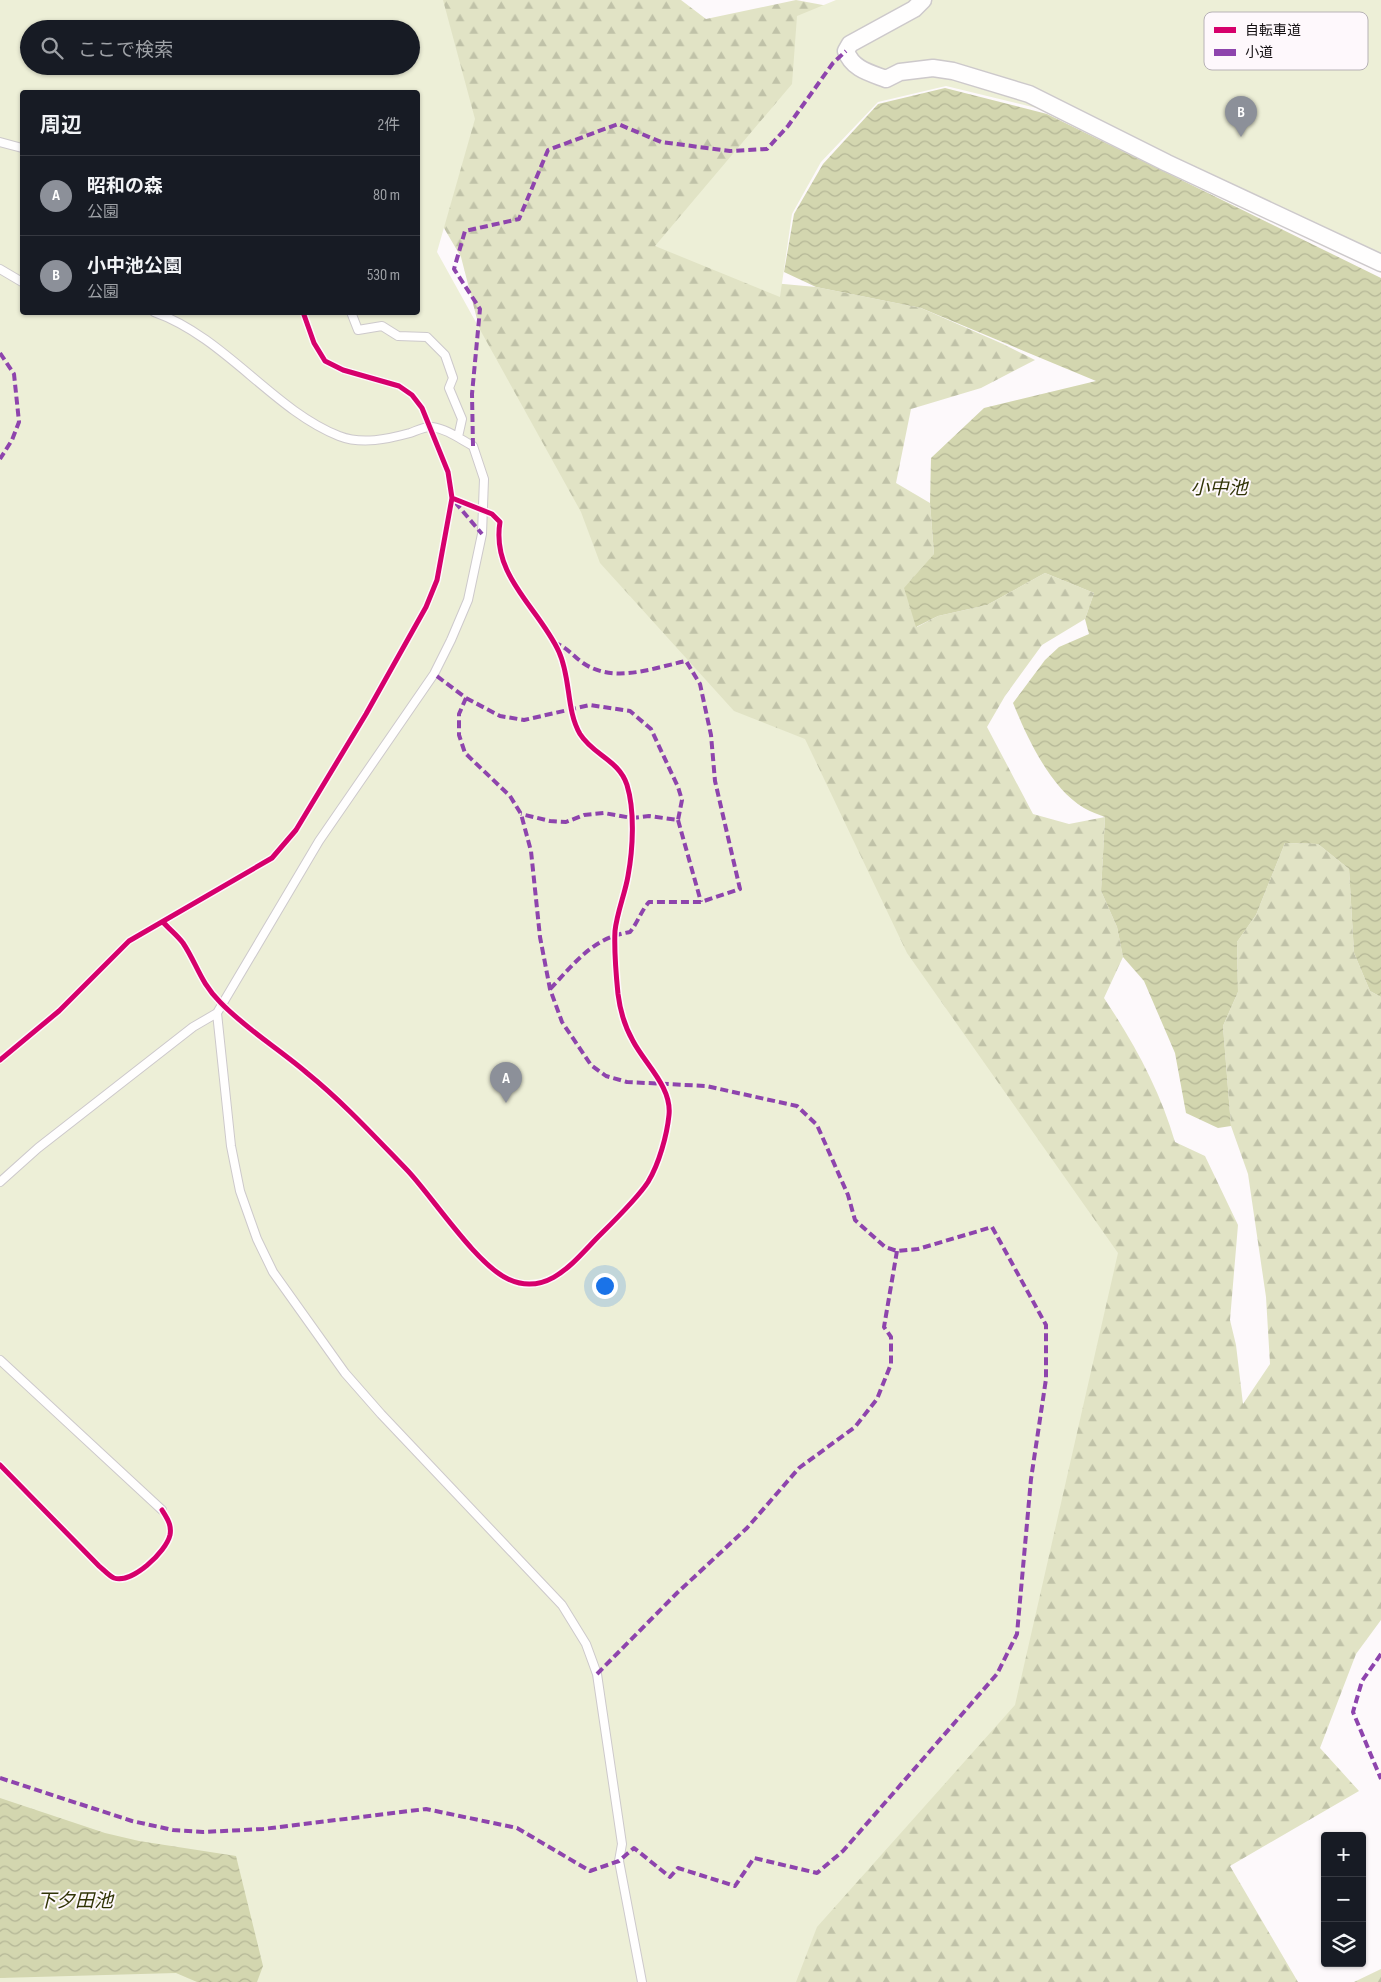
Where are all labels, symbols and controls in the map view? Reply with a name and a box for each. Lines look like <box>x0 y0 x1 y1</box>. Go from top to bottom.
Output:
legend <box>1204 12 1368 70</box>
search box <box>20 20 420 75</box>
text: 自転車道 <box>1245 22 1301 39</box>
icon: search <box>38 34 66 62</box>
text: ここで検索 <box>78 39 173 62</box>
text: 小道 <box>1245 44 1273 61</box>
pin: B <box>1225 96 1257 137</box>
text: 周辺 <box>40 113 82 138</box>
text: 2件 <box>377 116 400 135</box>
text: 昭和の森 <box>87 175 163 198</box>
text: A <box>52 186 60 205</box>
text: 80 m <box>373 186 400 205</box>
text: 公園 <box>87 203 119 222</box>
text: 小中池公園 <box>87 255 182 278</box>
text: B <box>52 266 60 285</box>
text: 530 m <box>367 266 400 285</box>
text: 公園 <box>87 283 119 302</box>
water label: 小中池 <box>1190 477 1249 500</box>
pin: A <box>490 1062 522 1103</box>
your location <box>592 1273 618 1299</box>
map controls <box>1321 1832 1366 1967</box>
button: + <box>1321 1832 1366 1877</box>
button: − <box>1321 1877 1366 1922</box>
water label: 下夕田池 <box>37 1890 115 1913</box>
button: layers <box>1321 1922 1366 1967</box>

